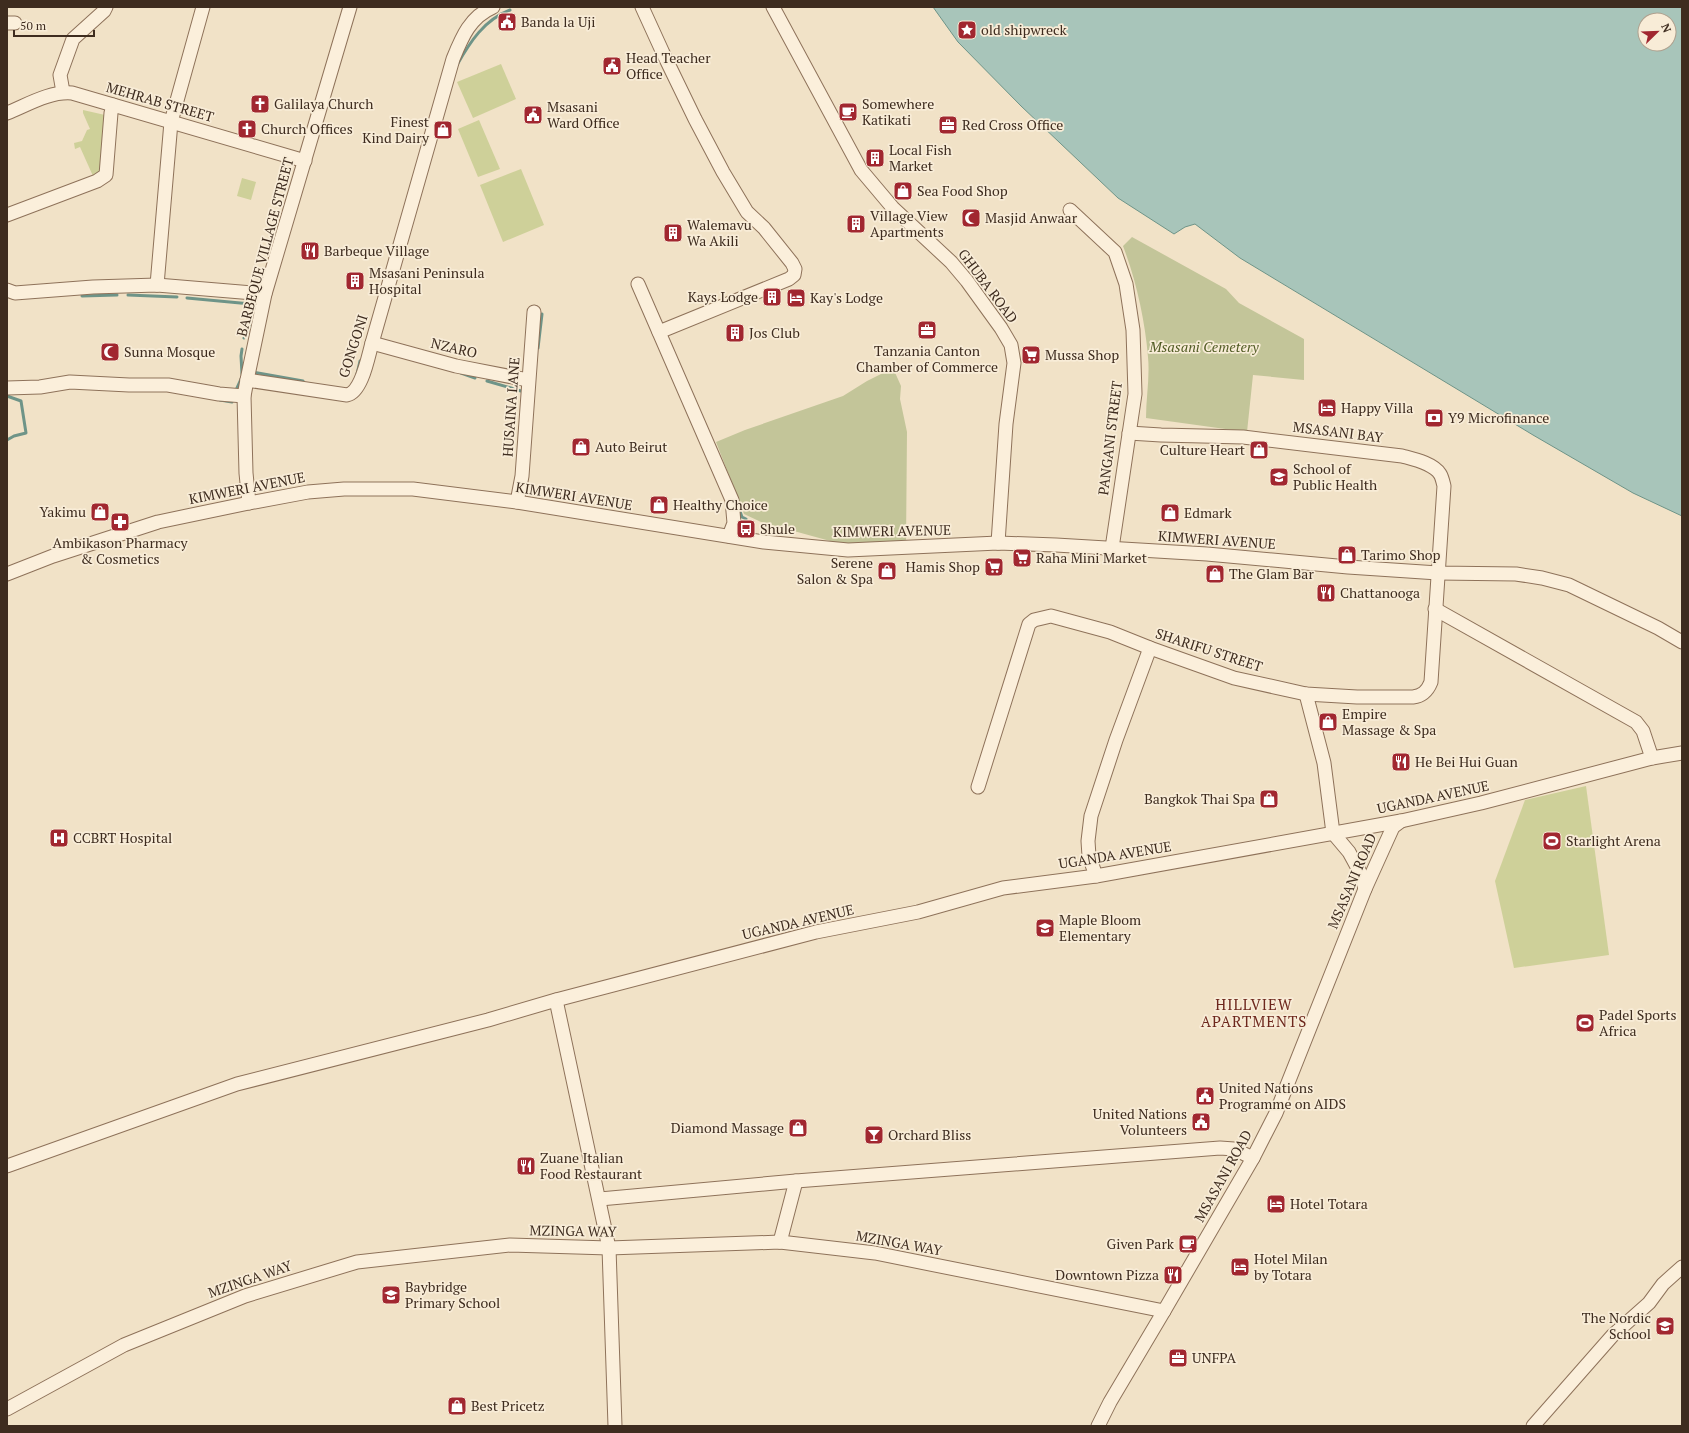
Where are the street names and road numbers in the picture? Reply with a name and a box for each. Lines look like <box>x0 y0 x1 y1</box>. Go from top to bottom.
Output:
street label: MEHRAB STREET <box>104 77 216 126</box>
street label: BARBEQUE VILLAGE STREET <box>231 155 298 339</box>
street label: GHUBA ROAD <box>954 245 1023 327</box>
street label: GONGONI <box>333 312 372 380</box>
street label: NZARO <box>429 333 479 362</box>
street label: HUSAINA LANE <box>498 356 523 458</box>
street label: PANGANI STREET <box>1093 379 1126 496</box>
street label: MSASANI BAY <box>1292 417 1385 447</box>
street label: KIMWERI AVENUE <box>187 467 307 508</box>
street label: KIMWERI AVENUE <box>514 477 634 514</box>
street label: KIMWERI AVENUE <box>833 520 951 541</box>
street label: KIMWERI AVENUE <box>1158 526 1277 553</box>
street label: SHARIFU STREET <box>1153 623 1265 676</box>
street label: UGANDA AVENUE <box>1375 775 1491 818</box>
street label: MSASANI ROAD <box>1323 830 1380 932</box>
street label: UGANDA AVENUE <box>1057 836 1173 873</box>
street label: UGANDA AVENUE <box>740 899 856 944</box>
street label: MSASANI ROAD <box>1189 1126 1256 1225</box>
street label: MZINGA WAY <box>529 1220 618 1241</box>
street label: MZINGA WAY <box>854 1226 945 1260</box>
street label: MZINGA WAY <box>205 1255 295 1302</box>

